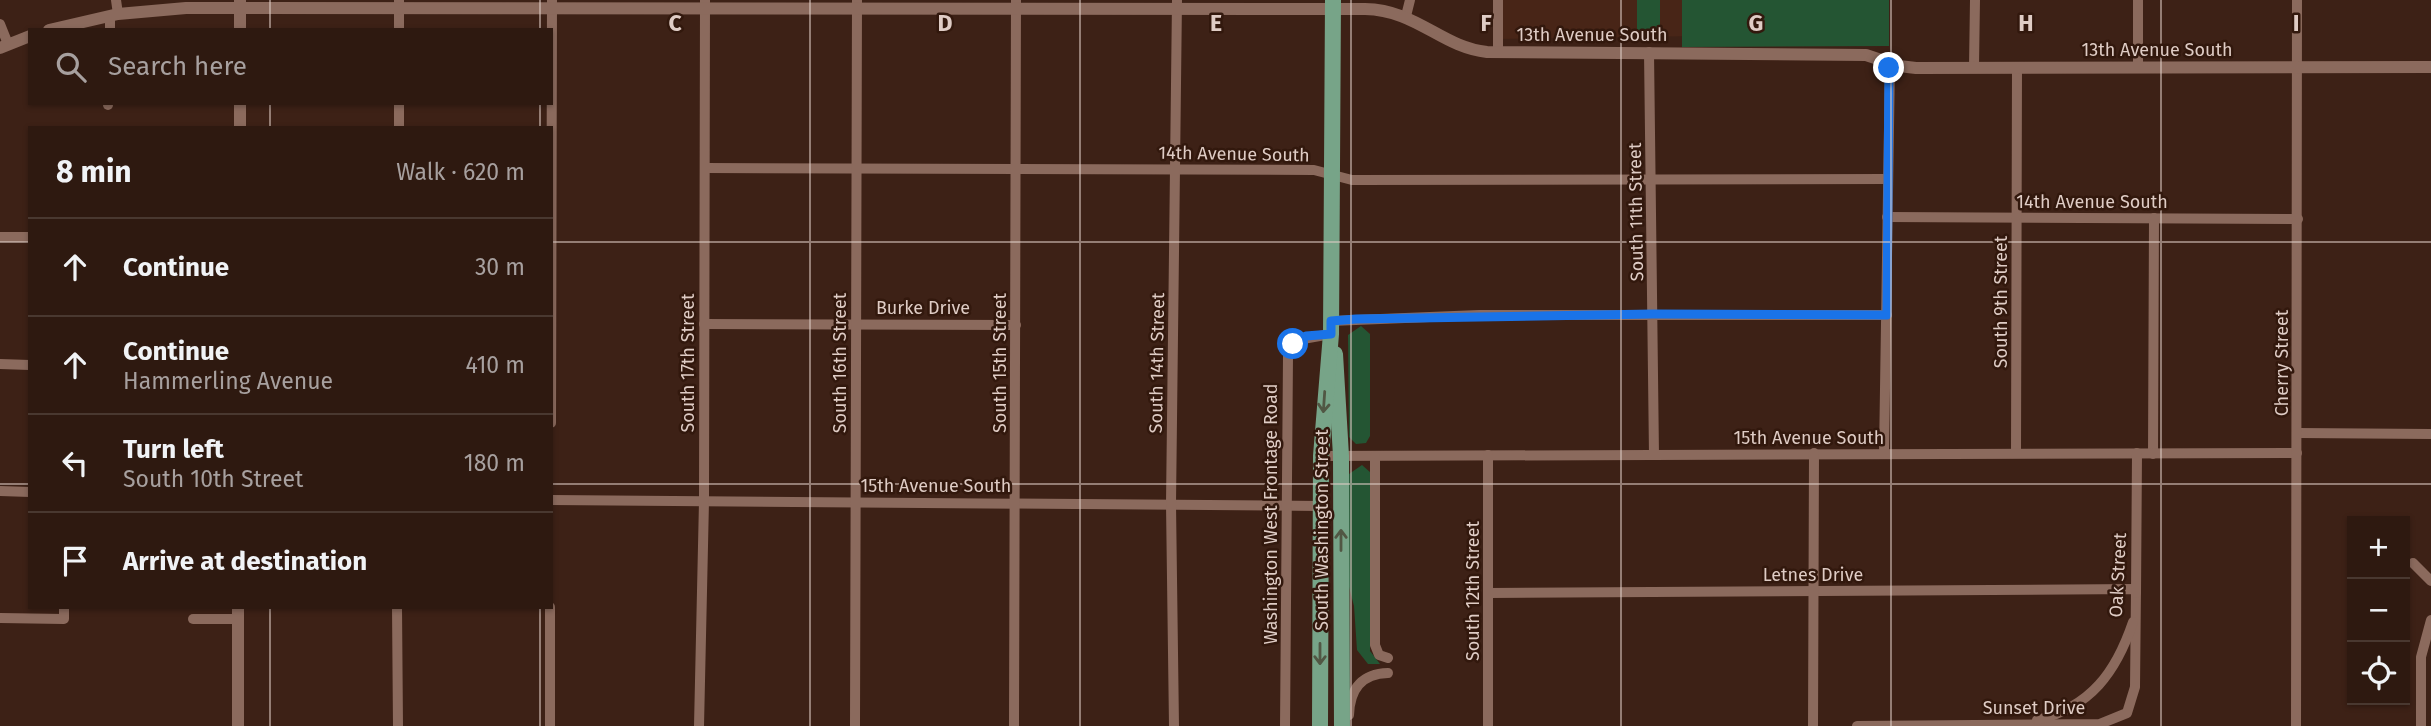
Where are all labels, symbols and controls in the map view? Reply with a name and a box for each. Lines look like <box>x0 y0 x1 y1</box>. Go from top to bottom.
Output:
text: C <box>668 9 682 37</box>
text: D <box>938 9 953 37</box>
text: E <box>1210 9 1222 37</box>
text: F <box>1480 9 1492 37</box>
text: G <box>1749 9 1763 37</box>
text: H <box>2018 9 2034 37</box>
text: I <box>2293 9 2299 37</box>
street label: 13th Avenue South <box>1517 24 1667 46</box>
search box <box>28 28 553 105</box>
street label: 13th Avenue South <box>2082 39 2232 61</box>
icon: search <box>52 48 90 86</box>
text: Search here <box>108 51 247 82</box>
route end <box>1873 52 1904 83</box>
street label: 14th Avenue South <box>1158 142 1310 166</box>
street label: South 11th Street <box>1624 142 1648 281</box>
text: 8 min <box>56 154 132 190</box>
text: Walk · 620 m <box>396 158 525 186</box>
street label: 14th Avenue South <box>2016 191 2168 213</box>
street label: South 9th Street <box>1990 235 2012 368</box>
icon: ahead <box>56 248 94 286</box>
text: Continue <box>123 252 229 283</box>
text: 30 m <box>475 253 525 281</box>
street label: South 16th Street <box>829 292 851 433</box>
street label: South 14th Street <box>1145 292 1169 434</box>
street label: South 17th Street <box>677 293 699 433</box>
street label: South 15th Street <box>989 293 1011 433</box>
street label: Burke Drive <box>876 297 970 319</box>
street label: Cherry Street <box>2271 309 2293 416</box>
route start <box>1277 328 1308 359</box>
text: Continue <box>123 336 229 367</box>
icon: ahead <box>56 346 94 384</box>
text: 410 m <box>465 351 525 379</box>
text: Hammerling Avenue <box>123 367 333 395</box>
street label: Washington West Frontage Road <box>1260 384 1282 644</box>
one-way arrow <box>1317 390 1330 413</box>
street label: 15th Avenue South <box>1734 427 1884 449</box>
street label: South Washington Street <box>1311 429 1333 631</box>
text: Turn left <box>123 434 224 465</box>
icon: left <box>56 444 94 482</box>
text: 180 m <box>464 449 525 477</box>
text: South 10th Street <box>123 465 303 493</box>
street label: 15th Avenue South <box>861 475 1011 497</box>
map controls <box>2347 516 2410 705</box>
button: + <box>2347 516 2410 579</box>
street label: South 12th Street <box>1462 521 1484 661</box>
one-way arrow <box>1334 529 1348 552</box>
street label: Oak Street <box>2105 532 2131 618</box>
icon: arrive <box>56 542 94 580</box>
text: Arrive at destination <box>123 546 367 577</box>
street label: Letnes Drive <box>1763 564 1863 586</box>
button: − <box>2347 579 2410 642</box>
one-way arrow <box>1313 642 1327 665</box>
button: locate <box>2347 642 2410 705</box>
street label: Sunset Drive <box>1983 697 2085 719</box>

